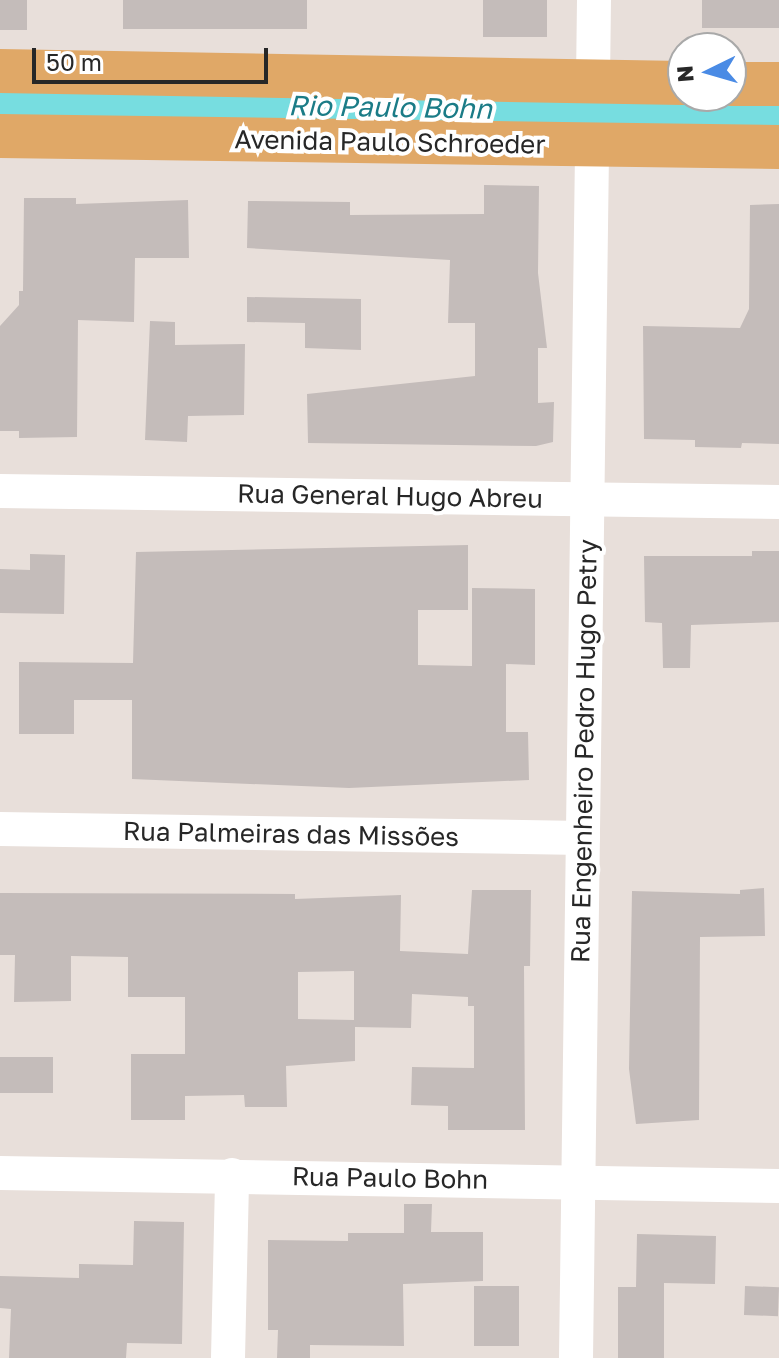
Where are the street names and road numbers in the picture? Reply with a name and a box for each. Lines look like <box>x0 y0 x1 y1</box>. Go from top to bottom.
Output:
street label: Avenida Paulo Schroeder <box>234 124 546 160</box>
street label: Rua General Hugo Abreu <box>237 478 543 514</box>
street label: Rua Engenheiro Pedro Hugo Petry <box>565 539 603 963</box>
street label: Rua Palmeiras das Missões <box>123 815 459 853</box>
street label: Rua Paulo Bohn <box>292 1161 488 1195</box>

